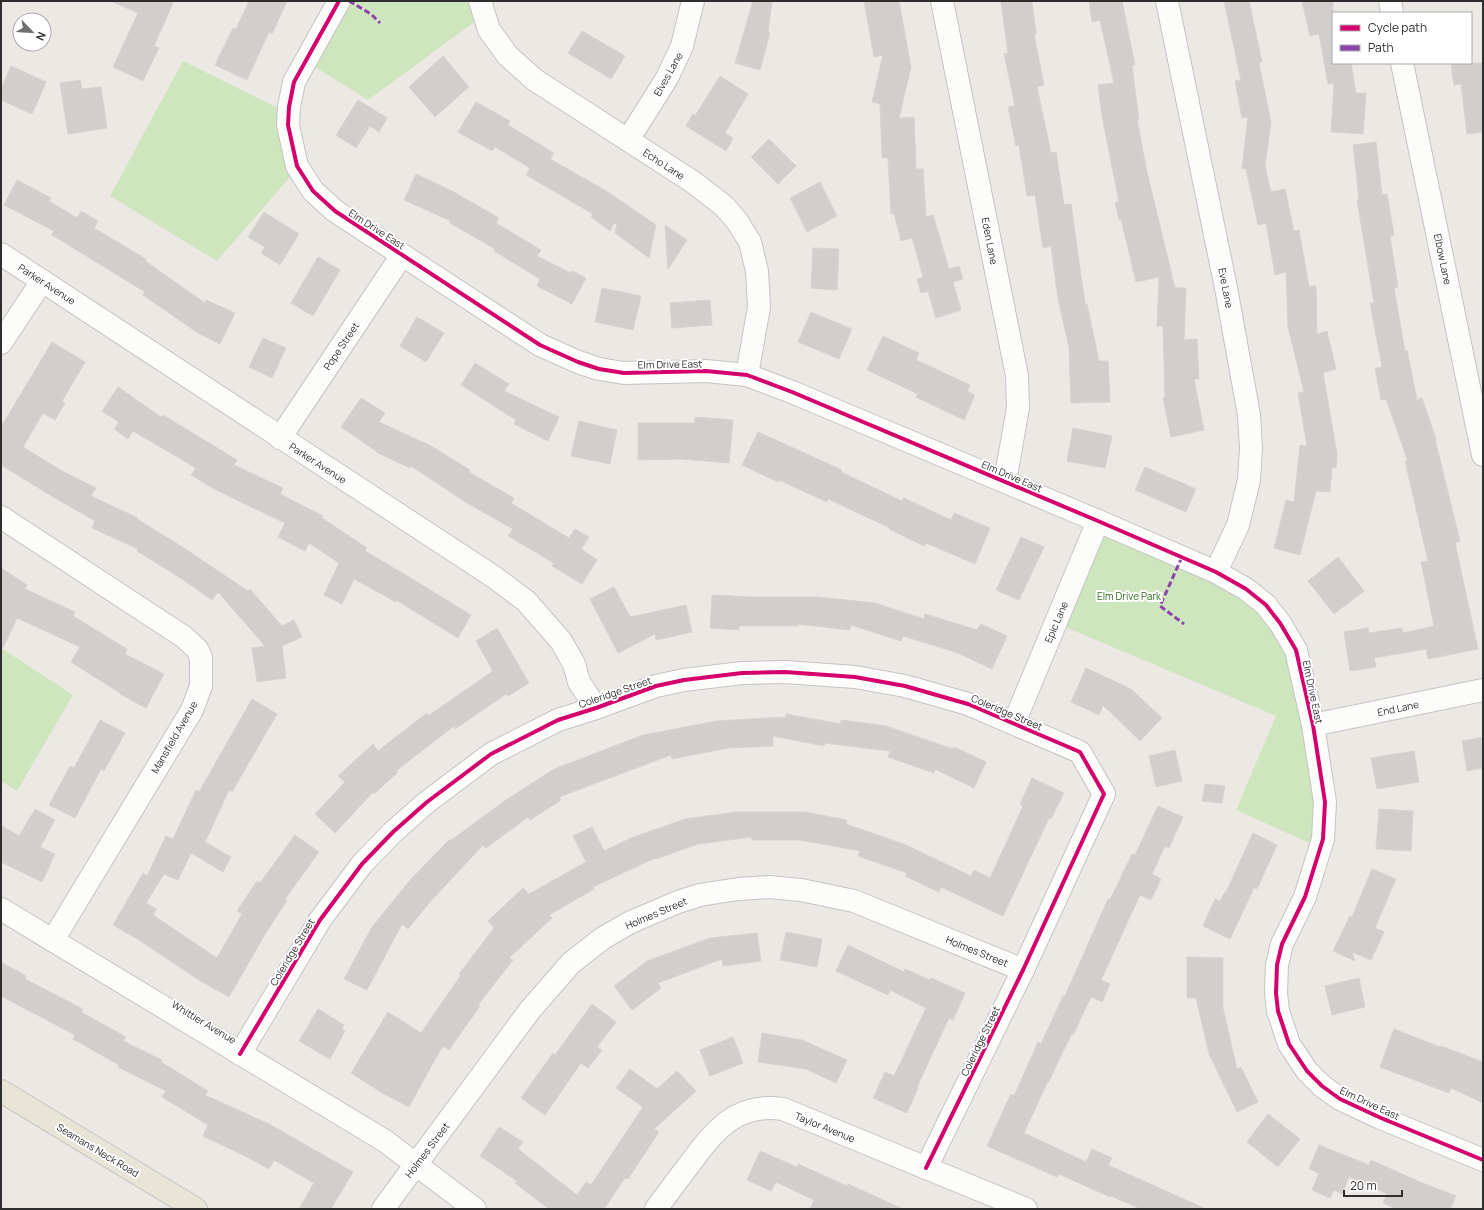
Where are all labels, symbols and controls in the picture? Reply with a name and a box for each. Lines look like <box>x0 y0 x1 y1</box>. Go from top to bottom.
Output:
north arrow <box>12 12 52 52</box>
legend <box>1332 12 1472 64</box>
text: Cycle path <box>1368 19 1427 36</box>
text: N <box>33 30 50 43</box>
text: Path <box>1368 39 1394 56</box>
street label: Elves Lane <box>650 49 686 99</box>
street label: Echo Lane <box>640 145 688 183</box>
street label: Elm Drive East <box>346 206 408 252</box>
street label: Eden Lane <box>979 216 1001 266</box>
street label: Elbow Lane <box>1431 232 1455 286</box>
street label: Parker Avenue <box>16 260 78 308</box>
street label: Eve Lane <box>1215 267 1237 310</box>
street label: Pope Street <box>320 319 362 373</box>
street label: Elm Drive East <box>638 356 702 372</box>
street label: Parker Avenue <box>287 439 349 487</box>
street label: Elm Drive East <box>980 457 1044 495</box>
park label: Elm Drive Park <box>1097 589 1162 603</box>
street label: Epic Lane <box>1041 599 1071 645</box>
street label: Elm Drive East <box>1299 659 1327 725</box>
street label: Coleridge Street <box>577 673 653 711</box>
street label: Coleridge Street <box>969 691 1045 733</box>
street label: End Lane <box>1376 697 1420 719</box>
street label: Mansfield Avenue <box>148 698 201 776</box>
street label: Holmes Street <box>623 894 689 932</box>
street label: Coleridge Street <box>266 916 318 988</box>
street label: Holmes Street <box>944 932 1010 970</box>
street label: Whittier Avenue <box>169 997 239 1047</box>
street label: Coleridge Street <box>957 1004 1003 1078</box>
street label: Elm Drive East <box>1338 1083 1402 1123</box>
street label: Taylor Avenue <box>793 1109 857 1146</box>
street label: Holmes Street <box>402 1119 452 1181</box>
street label: Seamans Neck Road <box>54 1120 142 1180</box>
scale bar <box>1344 1172 1402 1198</box>
text: 20 m <box>1350 1177 1377 1194</box>

